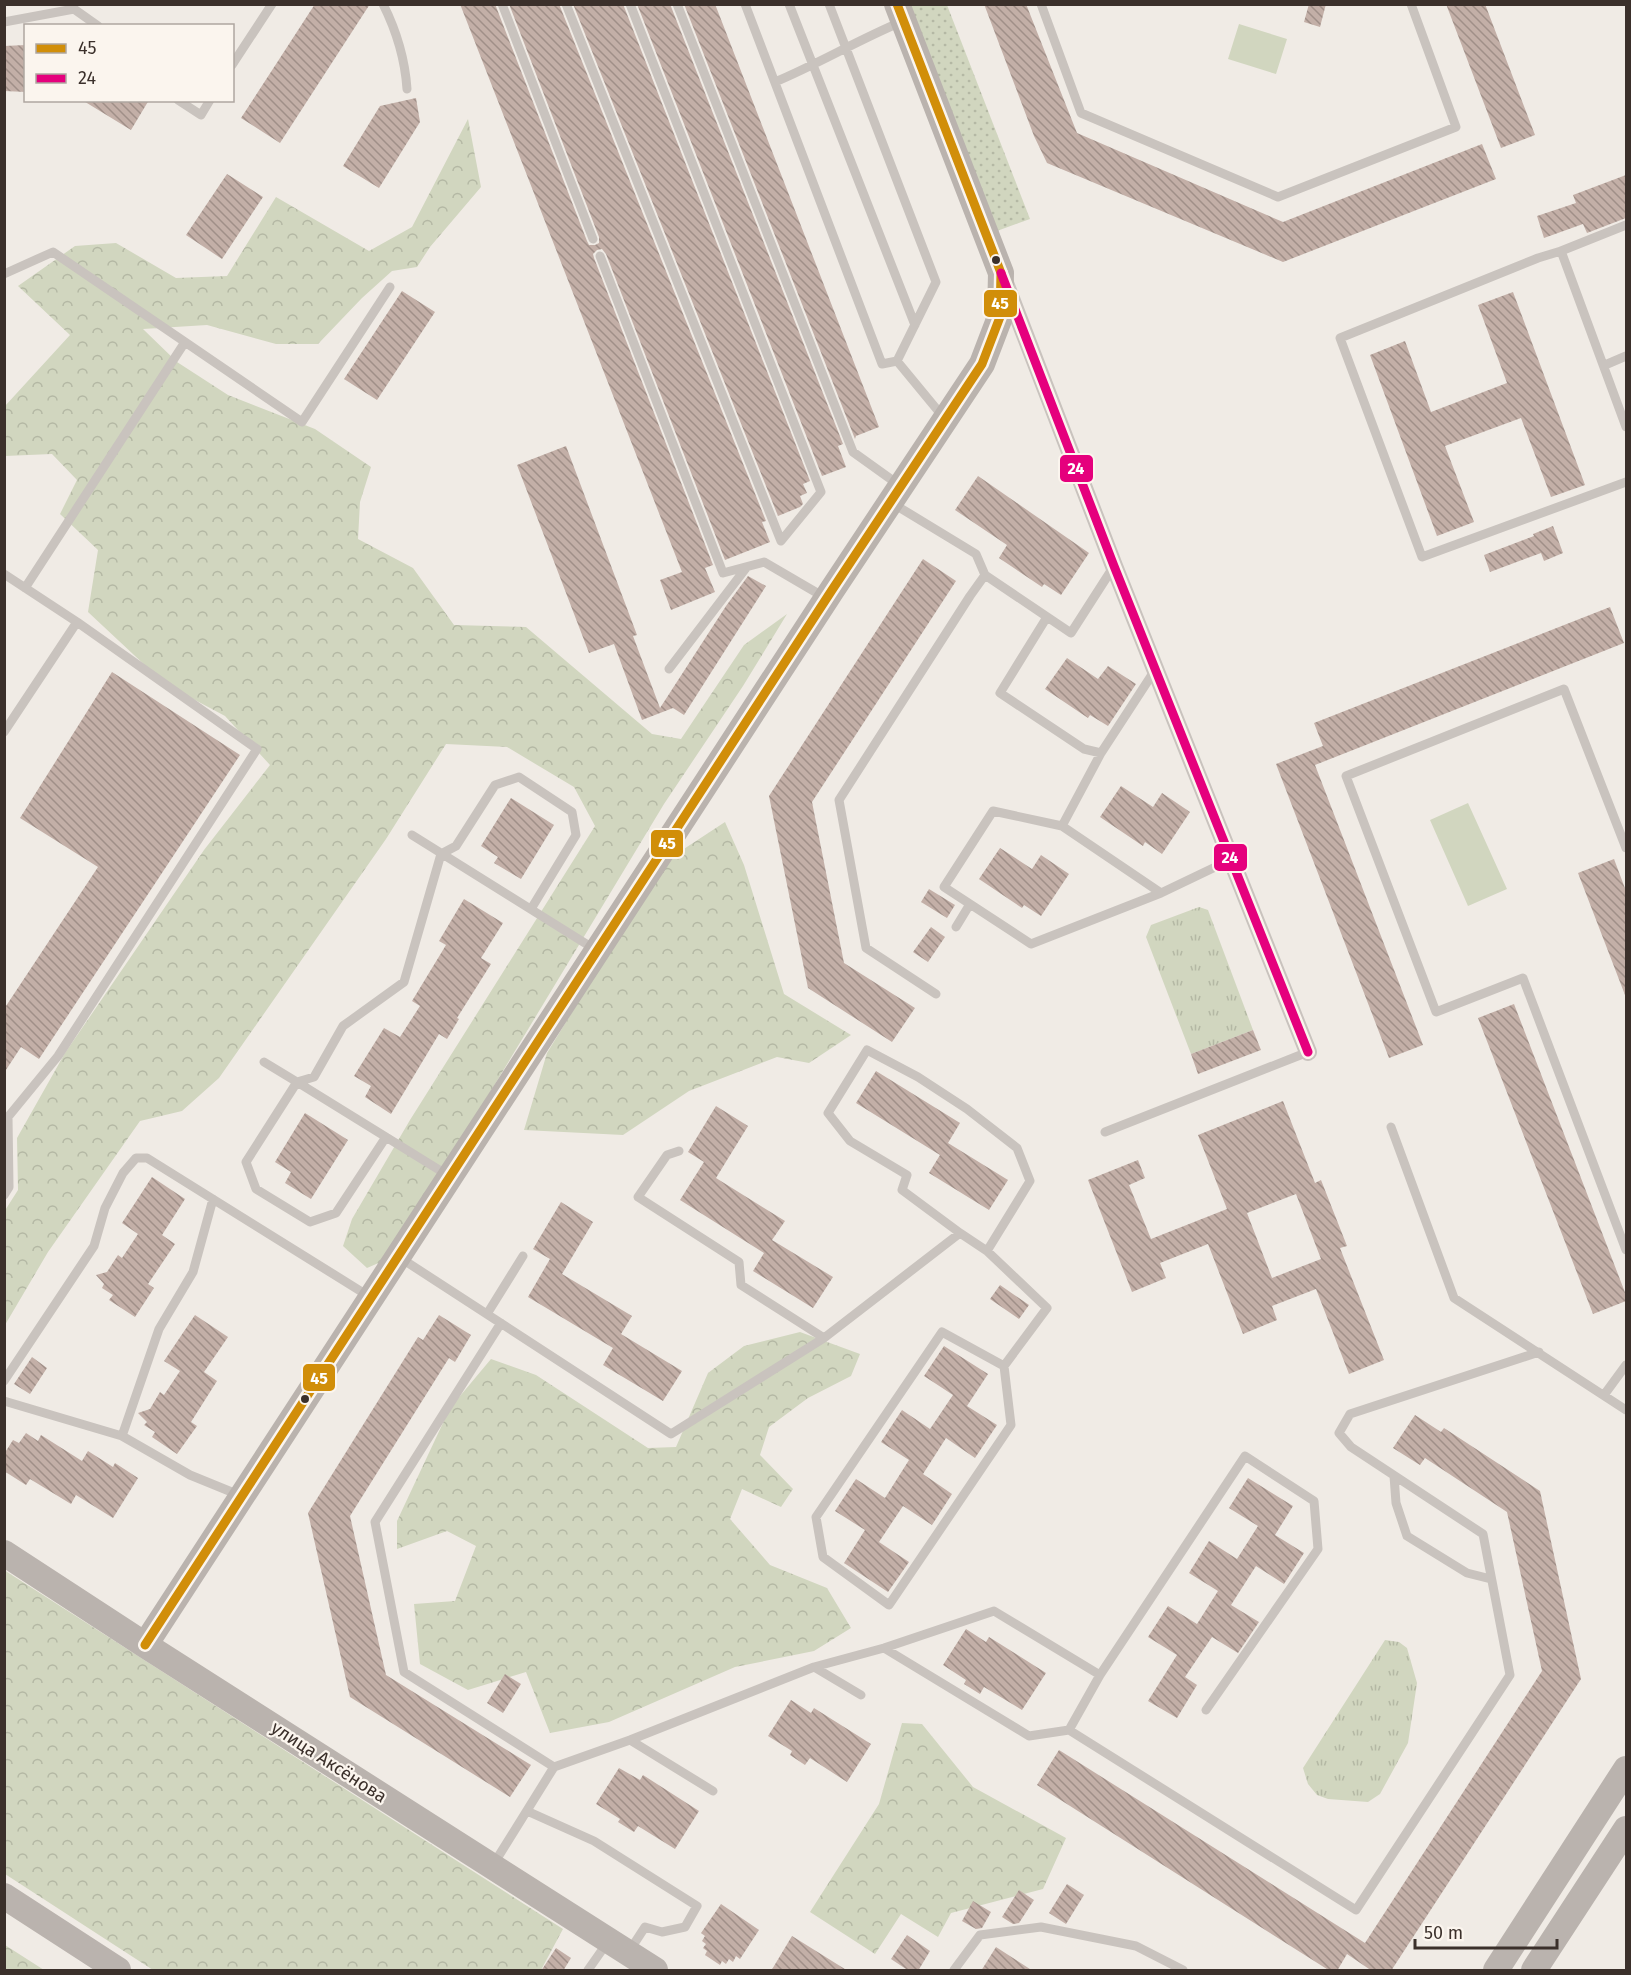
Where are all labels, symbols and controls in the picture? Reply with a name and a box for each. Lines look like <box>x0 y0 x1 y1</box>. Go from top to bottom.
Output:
legend <box>24 24 234 102</box>
text: 45 <box>78 37 96 59</box>
text: 24 <box>78 67 96 89</box>
unlabelled marker <box>990 254 1002 266</box>
line badge: 45 <box>983 289 1018 318</box>
text: 45 <box>991 294 1009 313</box>
line badge: 24 <box>1059 454 1094 483</box>
text: 24 <box>1068 459 1084 478</box>
line badge: 45 <box>650 829 684 858</box>
text: 45 <box>658 834 676 853</box>
line badge: 24 <box>1213 843 1248 872</box>
text: 24 <box>1222 848 1238 867</box>
line badge: 45 <box>302 1363 336 1392</box>
text: 45 <box>310 1369 328 1388</box>
unlabelled marker <box>299 1393 311 1405</box>
street label: улица Аксёнова <box>267 1716 391 1808</box>
scale bar <box>1415 1912 1558 1950</box>
text: 50 m <box>1424 1922 1463 1944</box>

